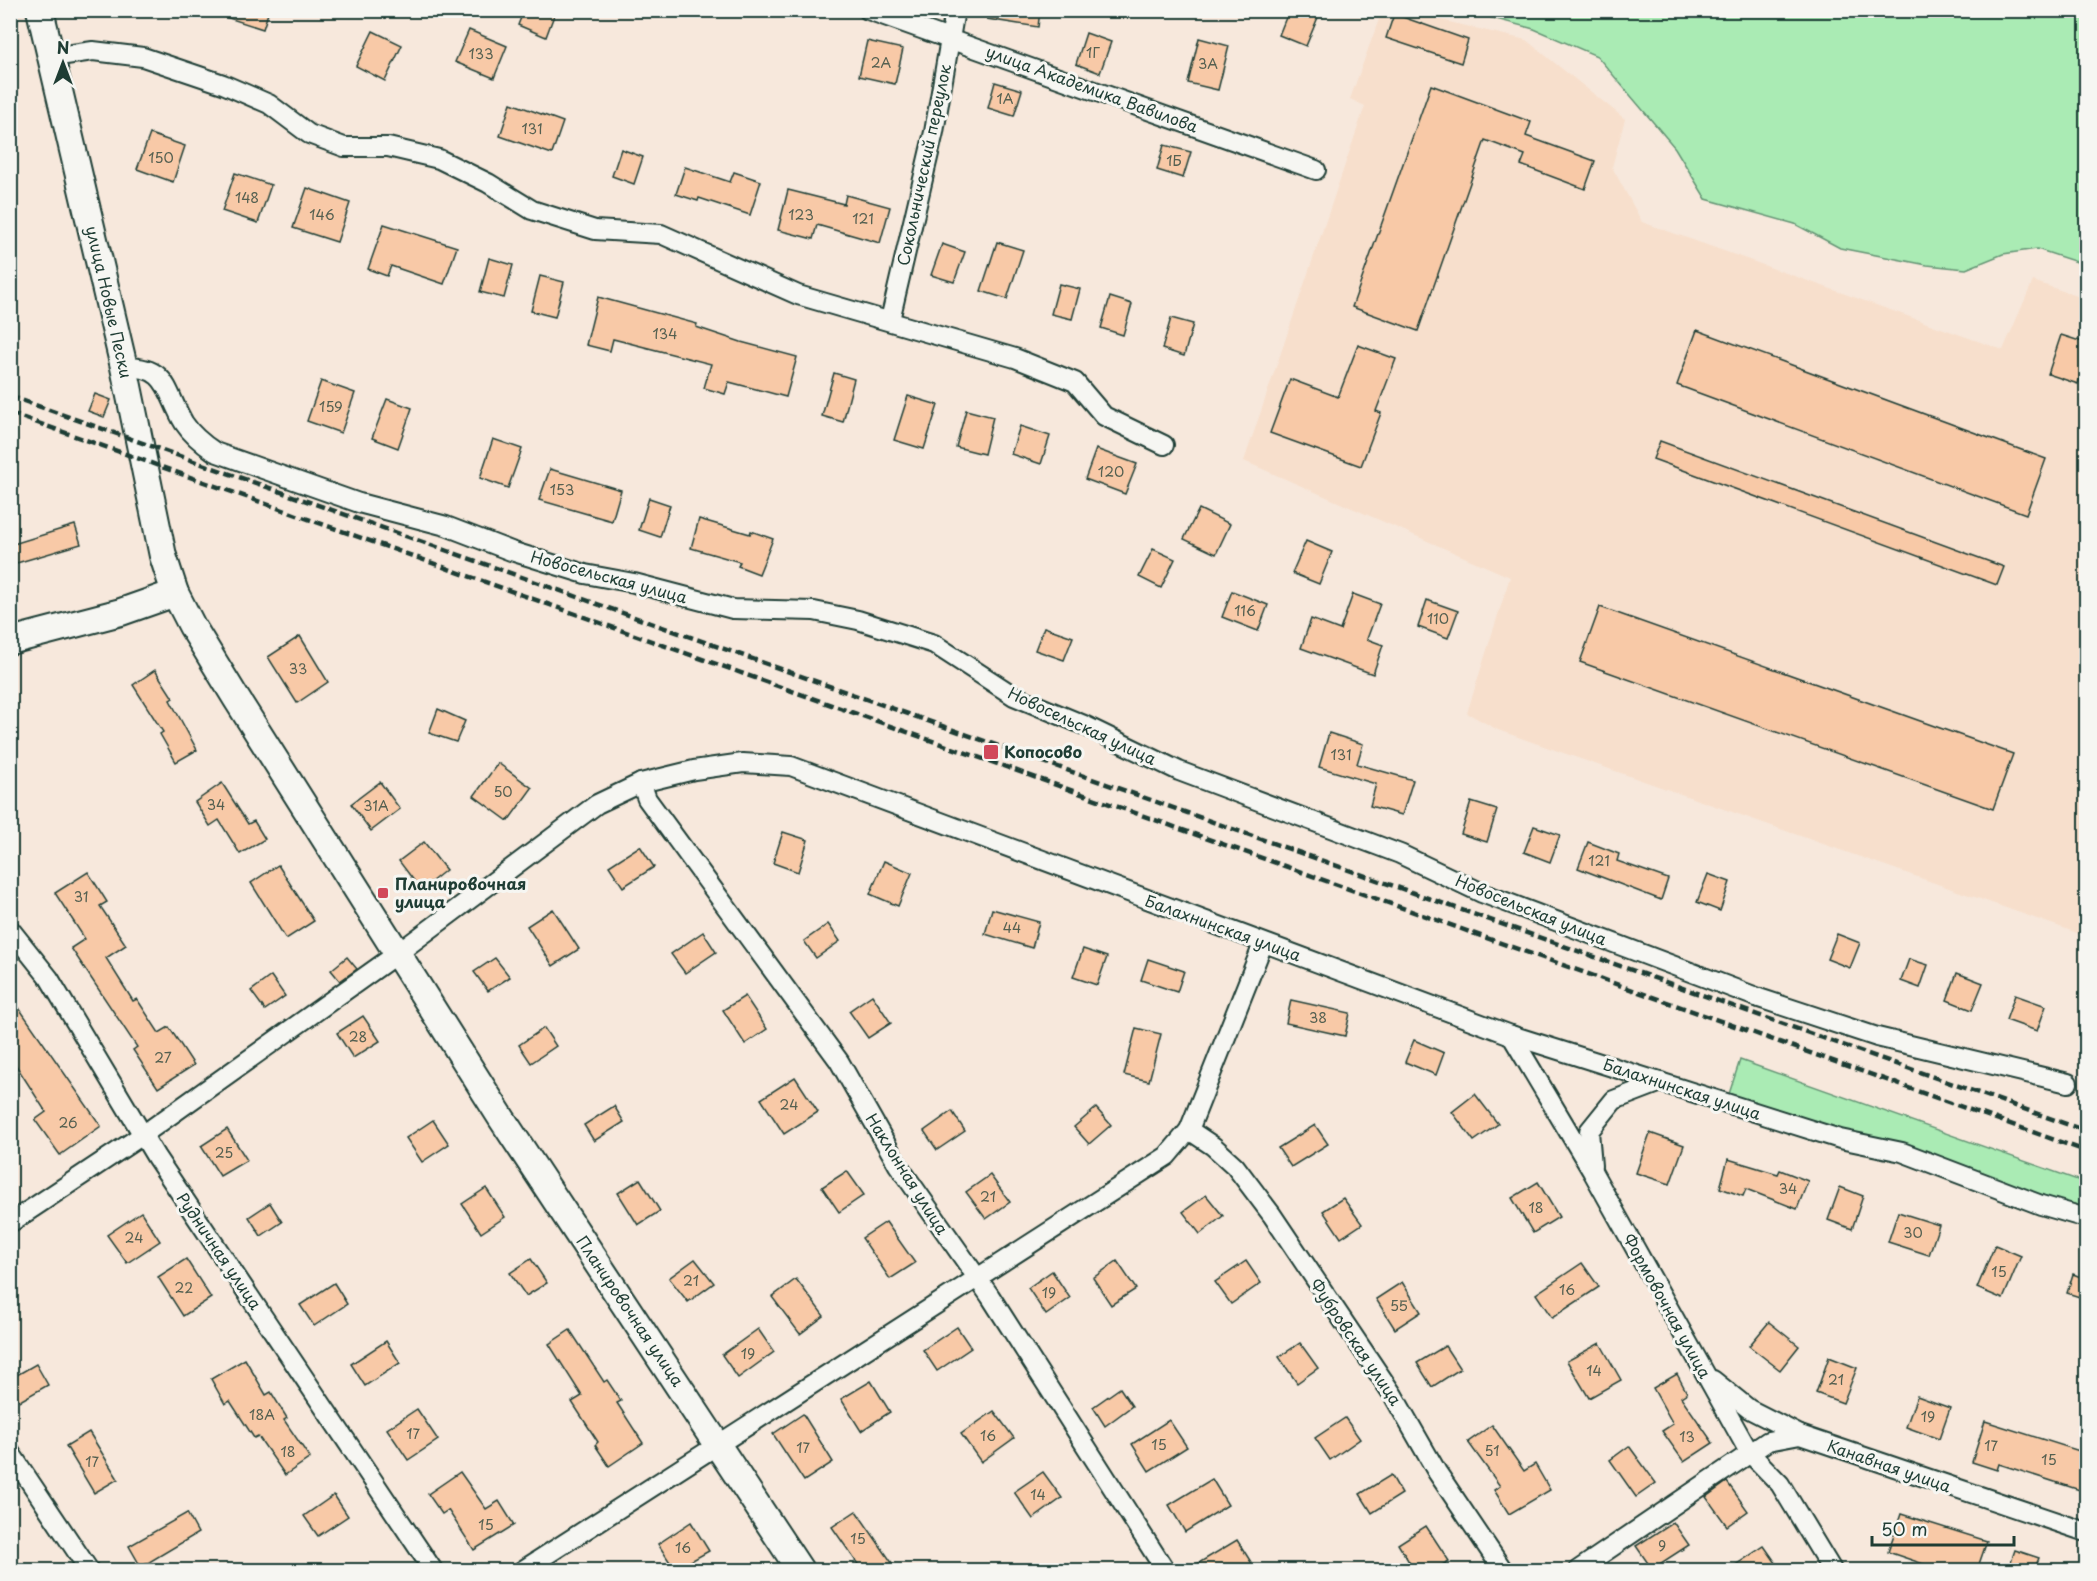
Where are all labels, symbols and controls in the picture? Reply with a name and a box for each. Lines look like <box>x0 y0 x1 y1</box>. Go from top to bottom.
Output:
north arrow <box>33 33 93 93</box>
text: N <box>57 35 69 59</box>
street label: улица Академика Вавилова <box>983 38 1202 138</box>
house number: 1Г <box>1086 42 1100 63</box>
house number: 133 <box>468 43 494 64</box>
house number: 2А <box>871 52 892 73</box>
house number: 3А <box>1198 53 1218 74</box>
street label: Сокольнический переулок <box>890 61 956 268</box>
house number: 1А <box>996 88 1014 109</box>
house number: 131 <box>522 118 542 139</box>
house number: 150 <box>148 147 174 168</box>
house number: 1Б <box>1166 150 1182 171</box>
house number: 148 <box>235 187 259 208</box>
house number: 146 <box>309 204 335 225</box>
house number: 123 <box>788 204 814 225</box>
house number: 121 <box>852 208 874 229</box>
street label: улица Новые Пески <box>81 223 139 380</box>
house number: 134 <box>653 323 677 344</box>
house number: 159 <box>319 396 343 417</box>
house number: 120 <box>1098 461 1124 482</box>
house number: 153 <box>550 479 574 500</box>
street label: Новосельская улица <box>528 544 690 608</box>
house number: 116 <box>1234 600 1256 621</box>
house number: 110 <box>1427 608 1449 629</box>
house number: 33 <box>289 658 307 679</box>
street label: Новосельская улица <box>1004 680 1161 770</box>
place label: Копосово <box>1004 739 1083 763</box>
marker: Копосово <box>982 743 1000 761</box>
house number: 131 <box>1331 744 1351 765</box>
house number: 50 <box>493 781 513 802</box>
house number: 34 <box>207 794 225 815</box>
house number: 31А <box>363 795 389 816</box>
house number: 121 <box>1588 850 1610 871</box>
street label: Новосельская улица <box>1452 868 1611 950</box>
place label: Планировочная улица <box>395 871 526 913</box>
house number: 31 <box>74 886 88 907</box>
marker: Планировочная улица <box>376 886 390 900</box>
street label: Балахнинская улица <box>1142 888 1305 966</box>
house number: 44 <box>1003 917 1021 938</box>
house number: 38 <box>1309 1007 1327 1028</box>
house number: 28 <box>349 1026 367 1047</box>
house number: 27 <box>154 1047 172 1068</box>
street label: Балахнинская улица <box>1600 1051 1764 1125</box>
house number: 24 <box>780 1094 798 1115</box>
street label: Наклонная улица <box>861 1108 955 1239</box>
house number: 26 <box>58 1112 78 1133</box>
house number: 25 <box>215 1142 233 1163</box>
house number: 34 <box>1779 1178 1797 1199</box>
house number: 21 <box>980 1186 996 1207</box>
street label: Рудничная улица <box>172 1187 268 1314</box>
house number: 18 <box>1528 1197 1544 1218</box>
house number: 30 <box>1903 1222 1923 1243</box>
house number: 24 <box>125 1227 143 1248</box>
street label: Формовочная улица <box>1618 1229 1718 1382</box>
street label: Планировочная улица <box>571 1230 690 1391</box>
house number: 15 <box>1991 1261 2007 1282</box>
house number: 21 <box>683 1270 699 1291</box>
street label: Фубровская улица <box>1305 1273 1408 1410</box>
house number: 22 <box>175 1277 193 1298</box>
house number: 16 <box>1559 1279 1575 1300</box>
house number: 19 <box>1042 1282 1056 1303</box>
house number: 55 <box>1390 1295 1408 1316</box>
house number: 19 <box>741 1343 755 1364</box>
house number: 14 <box>1586 1360 1602 1381</box>
house number: 21 <box>1828 1369 1844 1390</box>
house number: 18А <box>249 1404 275 1425</box>
house number: 19 <box>1921 1406 1935 1427</box>
house number: 17 <box>406 1423 420 1444</box>
house number: 16 <box>980 1425 996 1446</box>
house number: 13 <box>1679 1426 1695 1447</box>
street label: Канавная улица <box>1824 1433 1954 1497</box>
house number: 15 <box>1151 1434 1167 1455</box>
house number: 17 <box>1984 1435 1998 1456</box>
house number: 17 <box>796 1437 810 1458</box>
house number: 51 <box>1485 1440 1499 1461</box>
house number: 18 <box>280 1441 296 1462</box>
house number: 15 <box>2041 1449 2057 1470</box>
house number: 17 <box>85 1451 99 1472</box>
house number: 14 <box>1030 1484 1046 1505</box>
scale bar <box>1872 1509 2014 1547</box>
house number: 15 <box>478 1514 494 1535</box>
text: 50 m <box>1881 1515 1928 1542</box>
house number: 15 <box>850 1528 866 1549</box>
house number: 9 <box>1658 1535 1666 1556</box>
house number: 16 <box>675 1537 691 1558</box>

